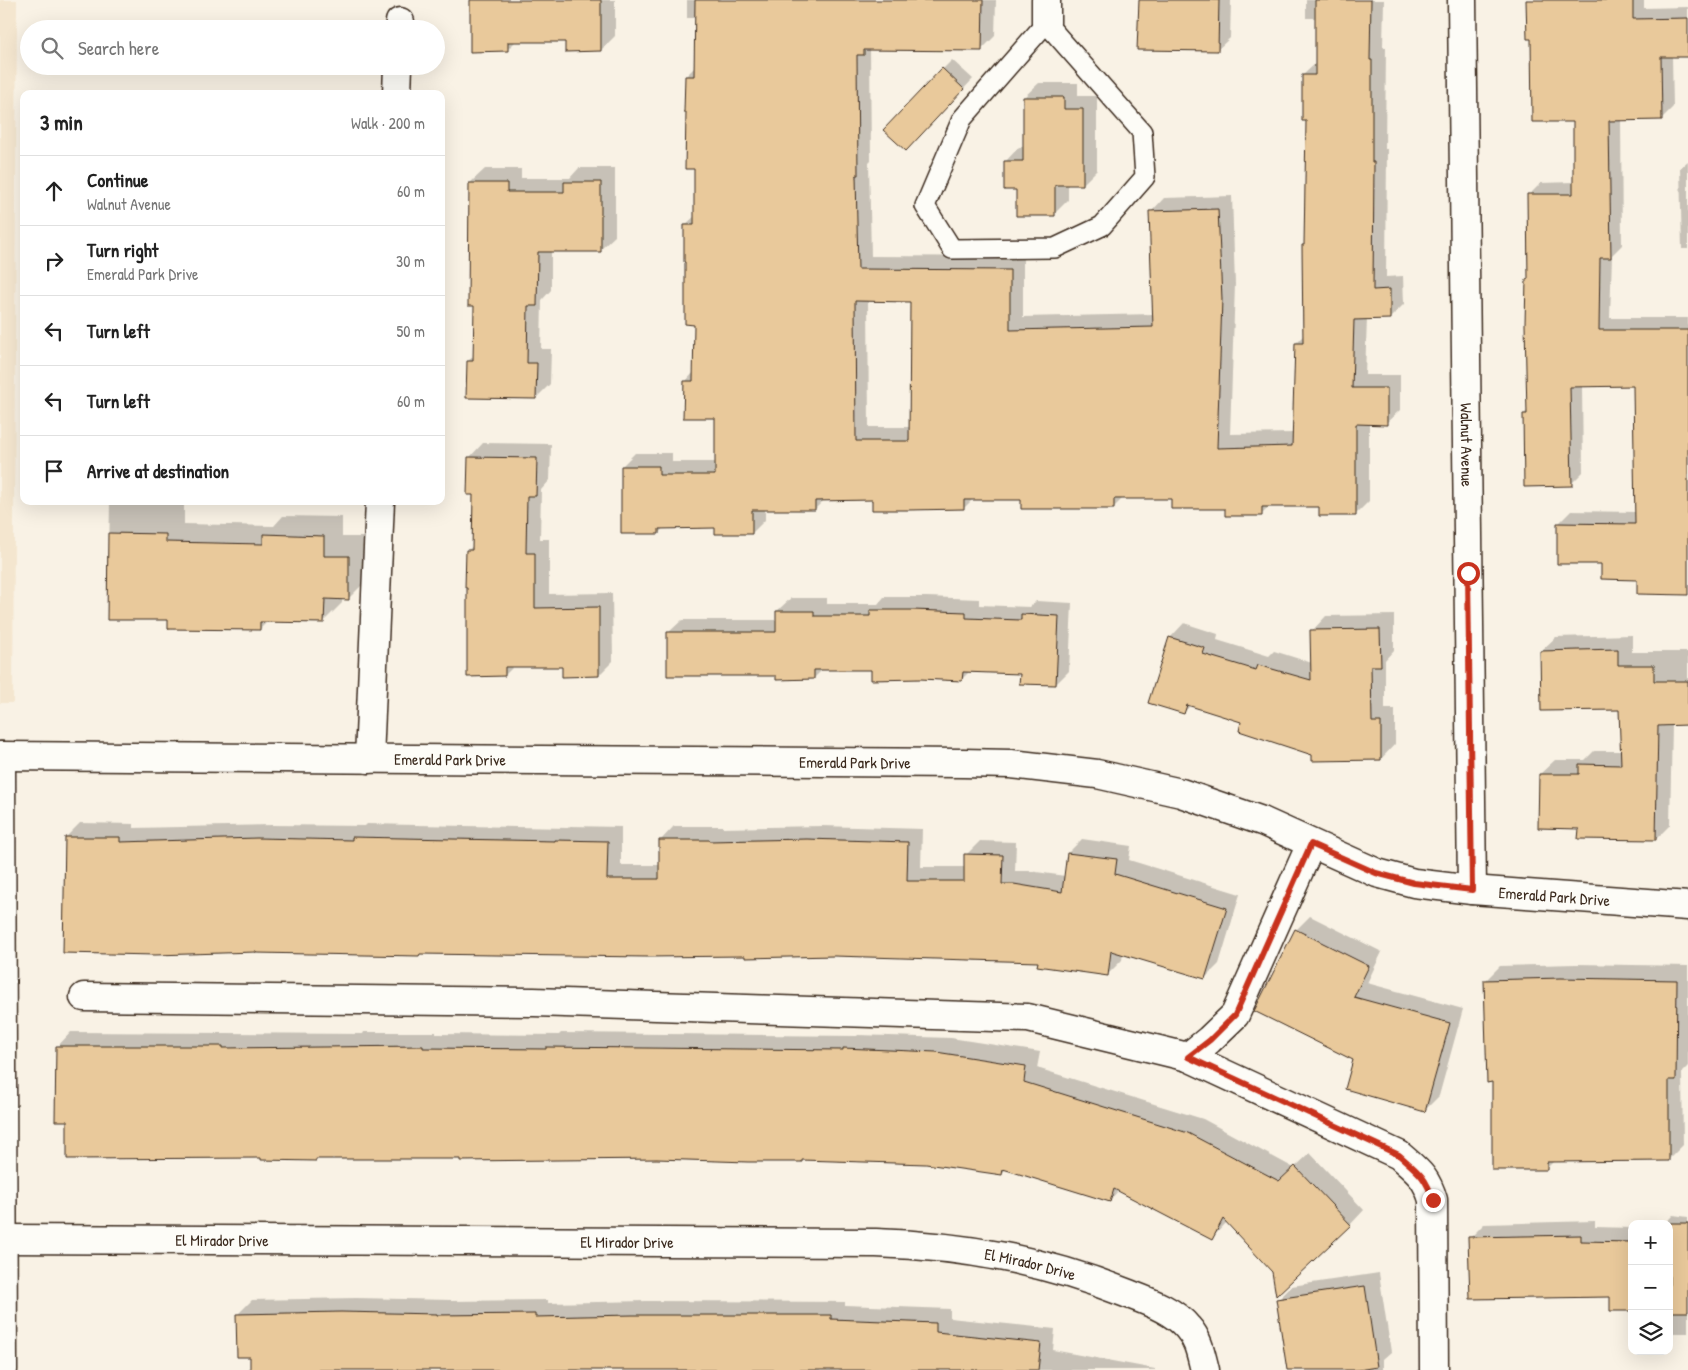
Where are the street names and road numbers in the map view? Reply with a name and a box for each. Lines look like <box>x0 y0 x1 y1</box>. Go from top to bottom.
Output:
street label: Walnut Avenue <box>1456 403 1478 488</box>
street label: Emerald Park Drive <box>394 748 507 771</box>
street label: Emerald Park Drive <box>799 751 912 774</box>
street label: Emerald Park Drive <box>1498 881 1611 911</box>
street label: El Mirador Drive <box>175 1229 269 1251</box>
street label: El Mirador Drive <box>580 1231 674 1253</box>
street label: El Mirador Drive <box>983 1243 1079 1286</box>

